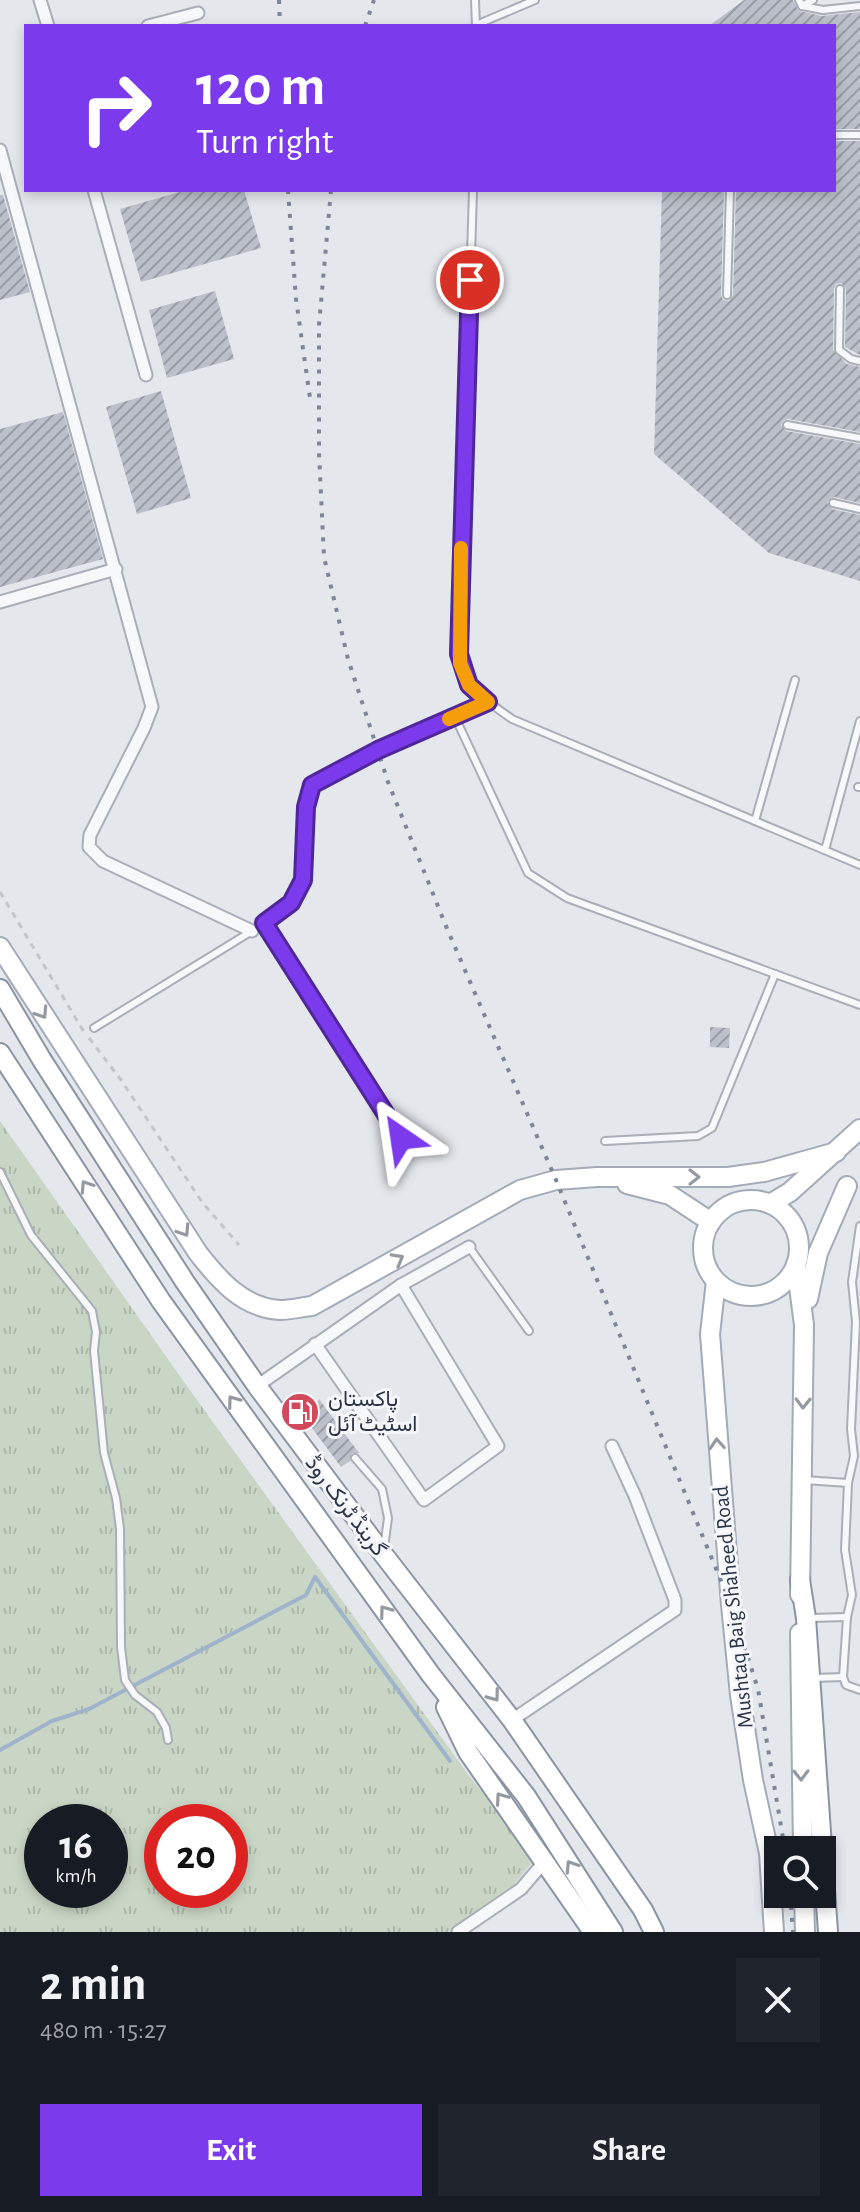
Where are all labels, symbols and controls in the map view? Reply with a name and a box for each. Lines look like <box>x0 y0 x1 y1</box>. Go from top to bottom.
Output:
icon: right <box>64 56 168 160</box>
text: 120 m <box>196 59 325 115</box>
text: Turn right <box>196 124 333 160</box>
pin <box>436 246 504 314</box>
icon: arrive <box>448 258 492 302</box>
one-way arrow <box>33 1004 48 1019</box>
position arrow <box>359 1096 443 1180</box>
one-way arrow <box>688 1168 701 1186</box>
one-way arrow <box>80 1180 95 1195</box>
one-way arrow <box>174 1222 189 1237</box>
one-way arrow <box>389 1253 404 1269</box>
place label: پاکستان اسٹیٹ آئل <box>328 1388 417 1436</box>
fuel station icon: پاکستان اسٹیٹ آئل <box>279 1391 321 1433</box>
one-way arrow <box>228 1395 243 1409</box>
one-way arrow <box>794 1397 812 1410</box>
one-way arrow <box>709 1437 726 1450</box>
street label: گرینڈ ٹرنک روڈ <box>300 1451 392 1562</box>
street label: Mushtaq Baig Shaheed Road <box>709 1485 757 1729</box>
one-way arrow <box>380 1606 395 1620</box>
one-way arrow <box>484 1687 499 1702</box>
one-way arrow <box>792 1769 810 1782</box>
one-way arrow <box>496 1793 511 1807</box>
speed limit sign: 20 <box>144 1804 248 1908</box>
text: 16 <box>59 1826 93 1866</box>
map controls <box>764 1836 836 1908</box>
button: search <box>764 1836 836 1908</box>
one-way arrow <box>566 1861 581 1875</box>
text: km/h <box>55 1866 97 1886</box>
button: close <box>736 1958 820 2042</box>
text: 2 min <box>40 1961 147 2009</box>
text: 480 m · 15:27 <box>40 2017 167 2043</box>
button: Exit <box>40 2104 422 2196</box>
button: Share <box>438 2104 820 2196</box>

